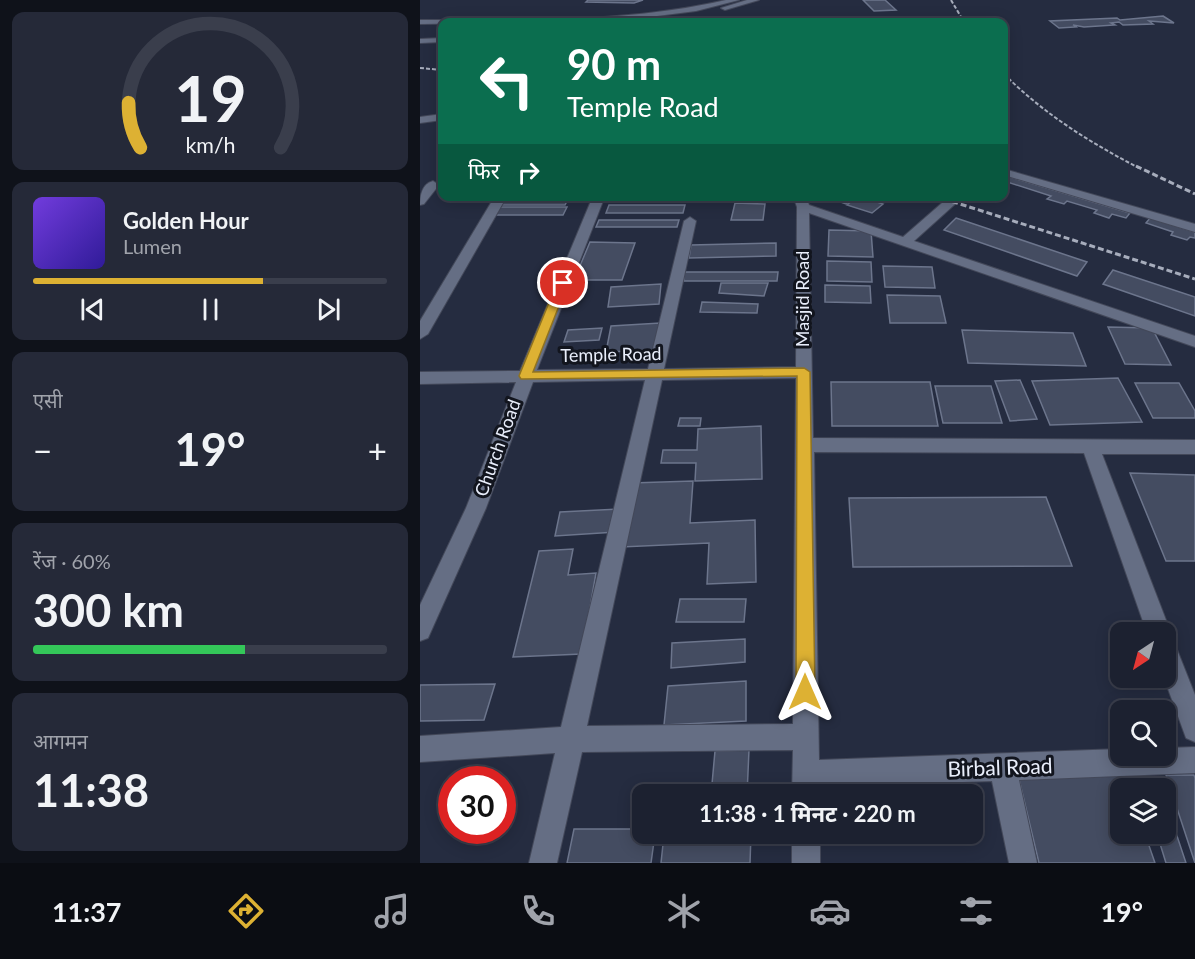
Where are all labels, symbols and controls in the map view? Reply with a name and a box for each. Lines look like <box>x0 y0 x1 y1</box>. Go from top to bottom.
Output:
text: 90 m <box>567 39 661 89</box>
icon: left <box>468 42 546 120</box>
text: 19 <box>174 60 246 135</box>
text: Temple Road <box>567 90 719 123</box>
text: km/h <box>185 132 235 158</box>
icon: right <box>512 156 545 189</box>
text: फिर <box>468 157 500 184</box>
text: Golden Hour <box>123 207 249 234</box>
text: Lumen <box>123 234 182 258</box>
street label: Masjid Road <box>791 251 813 347</box>
pin <box>537 257 588 308</box>
icon: arrive <box>546 266 579 299</box>
icon: previous <box>76 293 109 326</box>
icon: pause <box>194 293 227 326</box>
icon: next <box>312 293 345 326</box>
street label: Temple Road <box>560 342 662 366</box>
text: एसी <box>33 388 63 412</box>
street label: Church Road <box>469 396 525 499</box>
text: 19° <box>175 422 245 476</box>
text: − <box>33 430 52 470</box>
text: + <box>368 430 387 470</box>
text: रेंज · 60% <box>33 549 111 573</box>
text: 300 km <box>33 583 184 637</box>
north arrow <box>1110 622 1176 688</box>
map controls <box>1110 622 1176 844</box>
position arrow <box>773 660 837 724</box>
button: search <box>1110 700 1176 766</box>
text: आगमन <box>33 729 88 753</box>
street label: Birbal Road <box>947 752 1053 781</box>
text: 11:38 <box>33 763 149 817</box>
speed limit sign: 30 <box>438 766 516 844</box>
button: layers <box>1110 778 1176 844</box>
text: 11:38 · 1 मिनट · 220 m <box>699 800 916 827</box>
icon: directions <box>225 890 267 932</box>
icon: music <box>371 890 413 932</box>
icon: phone <box>517 890 559 932</box>
icon: climate <box>663 890 705 932</box>
icon: car <box>809 890 851 932</box>
icon: filters <box>955 890 997 932</box>
text: 11:37 <box>52 895 122 928</box>
text: 19° <box>1100 895 1143 928</box>

